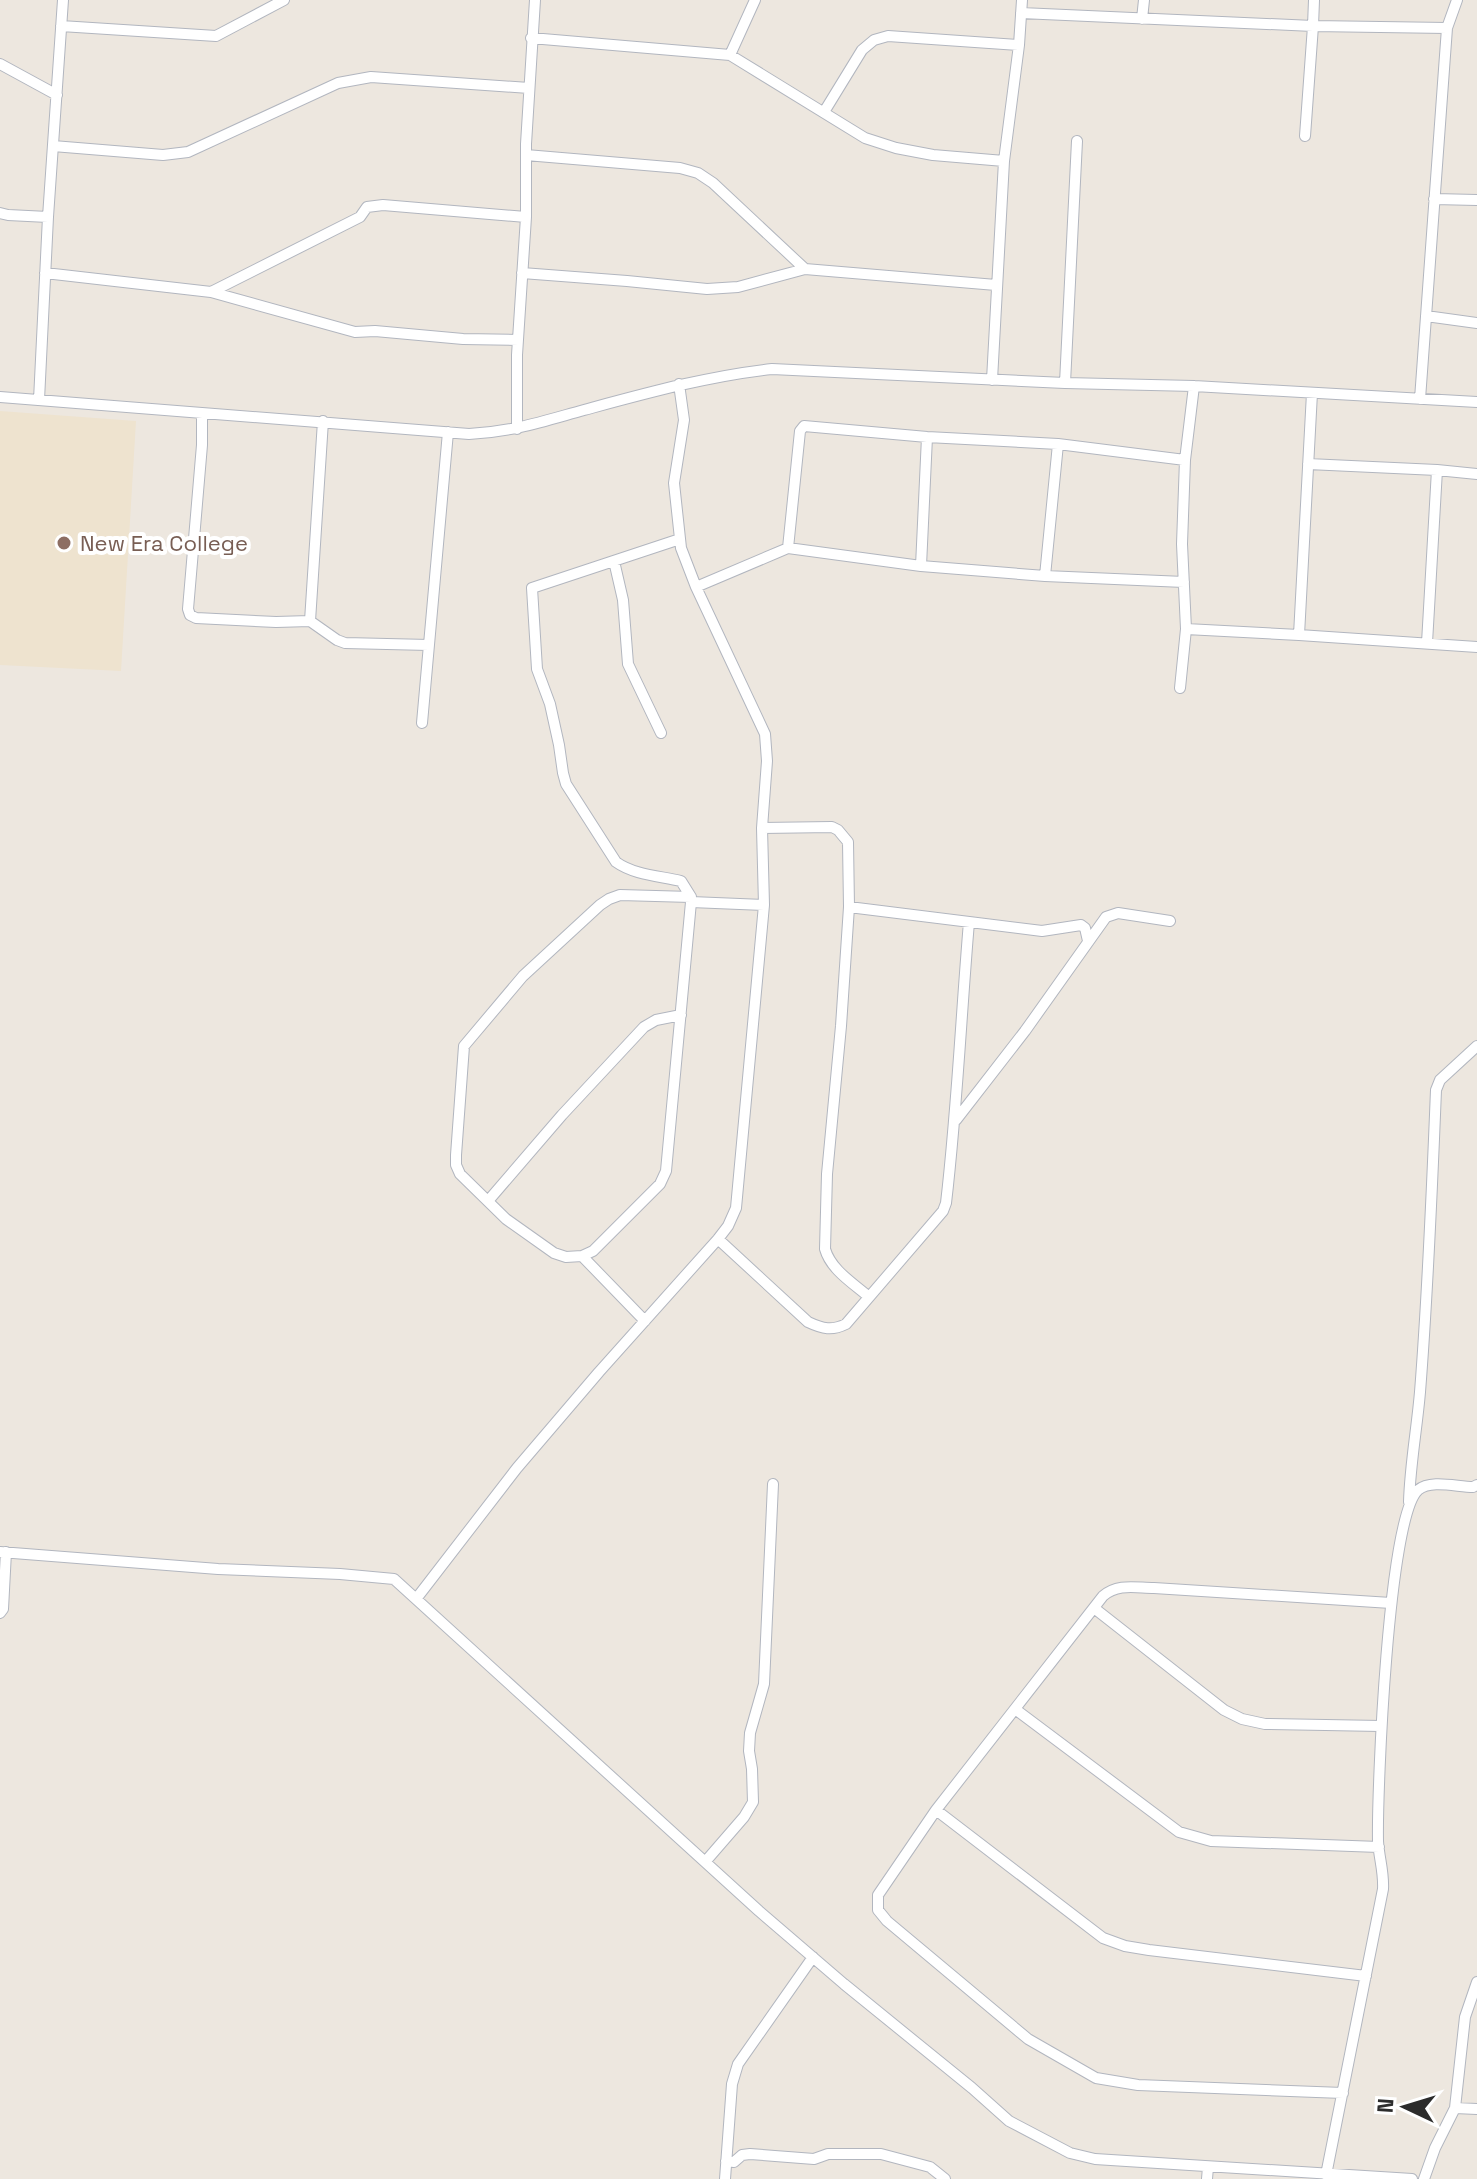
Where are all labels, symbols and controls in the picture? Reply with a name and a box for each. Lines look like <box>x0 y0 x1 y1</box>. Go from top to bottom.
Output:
place label: New Era College <box>80 529 248 557</box>
marker: New Era College <box>55 534 73 552</box>
north arrow <box>1365 2067 1445 2147</box>
text: N <box>1371 2097 1400 2114</box>

